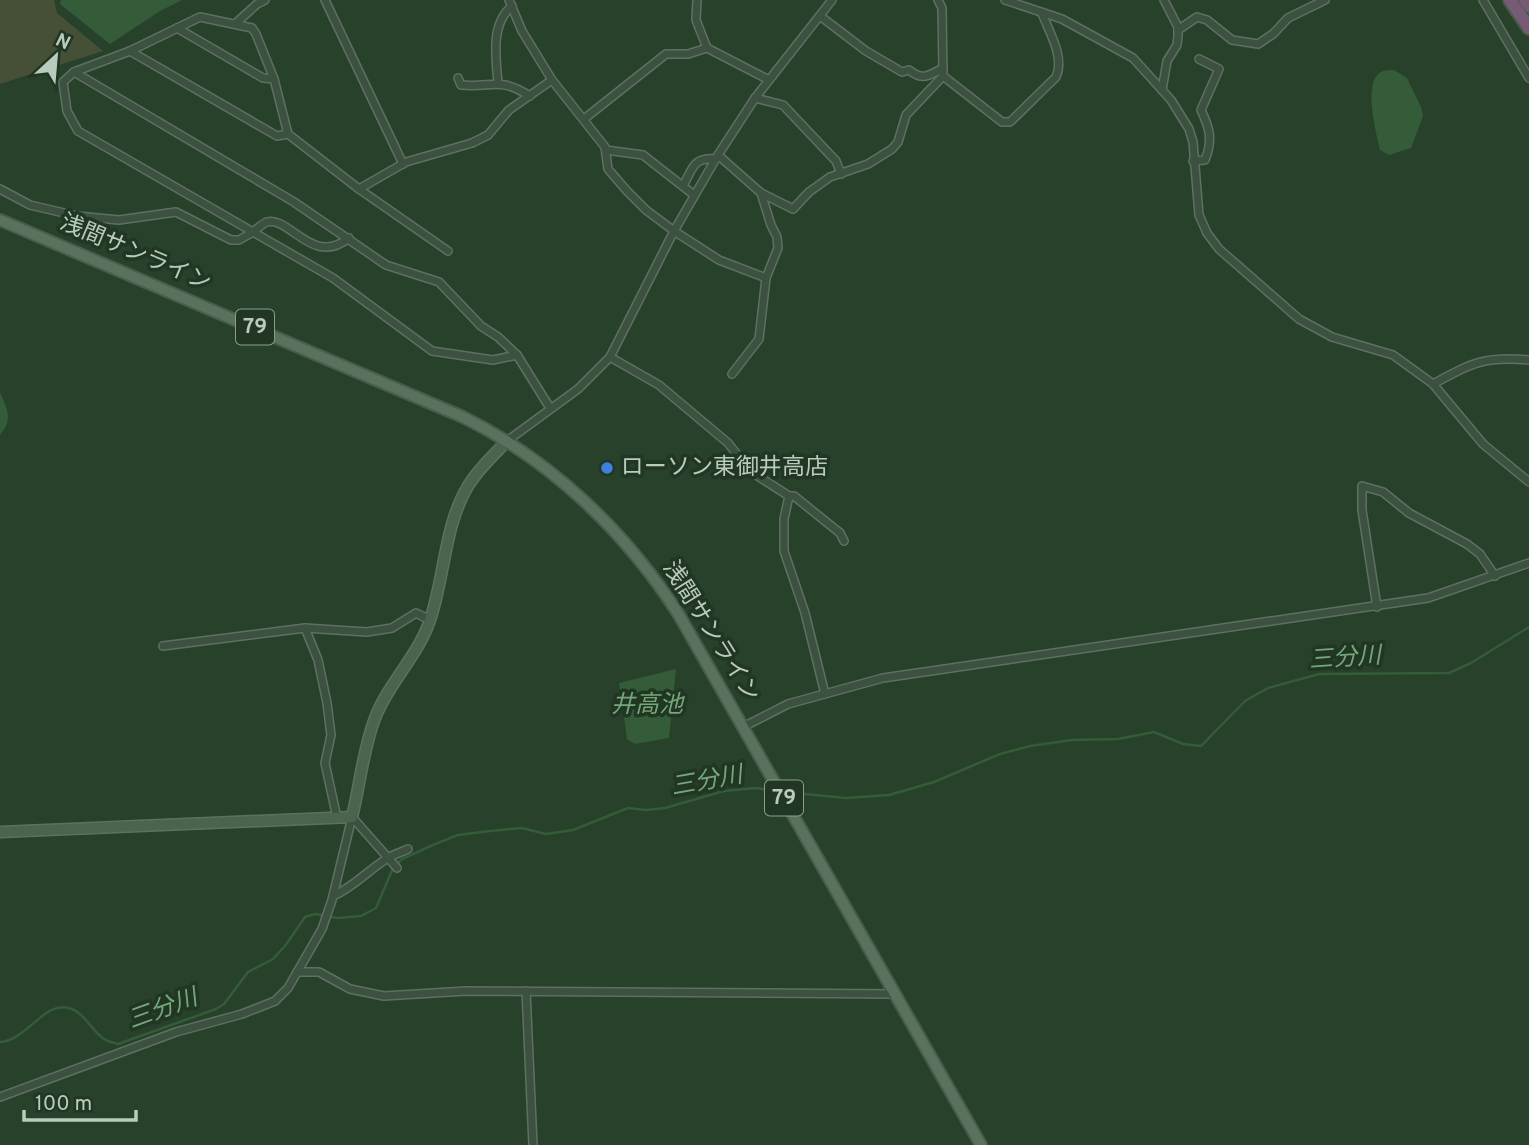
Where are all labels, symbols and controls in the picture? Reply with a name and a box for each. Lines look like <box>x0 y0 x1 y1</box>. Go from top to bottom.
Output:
north arrow <box>21 21 91 91</box>
text: N <box>51 29 74 56</box>
street label: 浅間サンライン <box>55 209 215 299</box>
road number: 79 <box>236 310 274 344</box>
place label: ローソン東御井高店 <box>621 454 828 483</box>
marker: ローソン東御井高店 <box>599 460 615 476</box>
street label: 浅間サンライン <box>655 556 765 708</box>
water label: 三分川 <box>1308 641 1385 676</box>
water label: 井高池 <box>611 691 685 721</box>
water label: 三分川 <box>669 760 748 803</box>
road number: 79 <box>765 780 803 816</box>
water label: 三分川 <box>124 983 205 1036</box>
scale bar <box>24 1078 136 1122</box>
text: 100 m <box>35 1091 92 1118</box>

